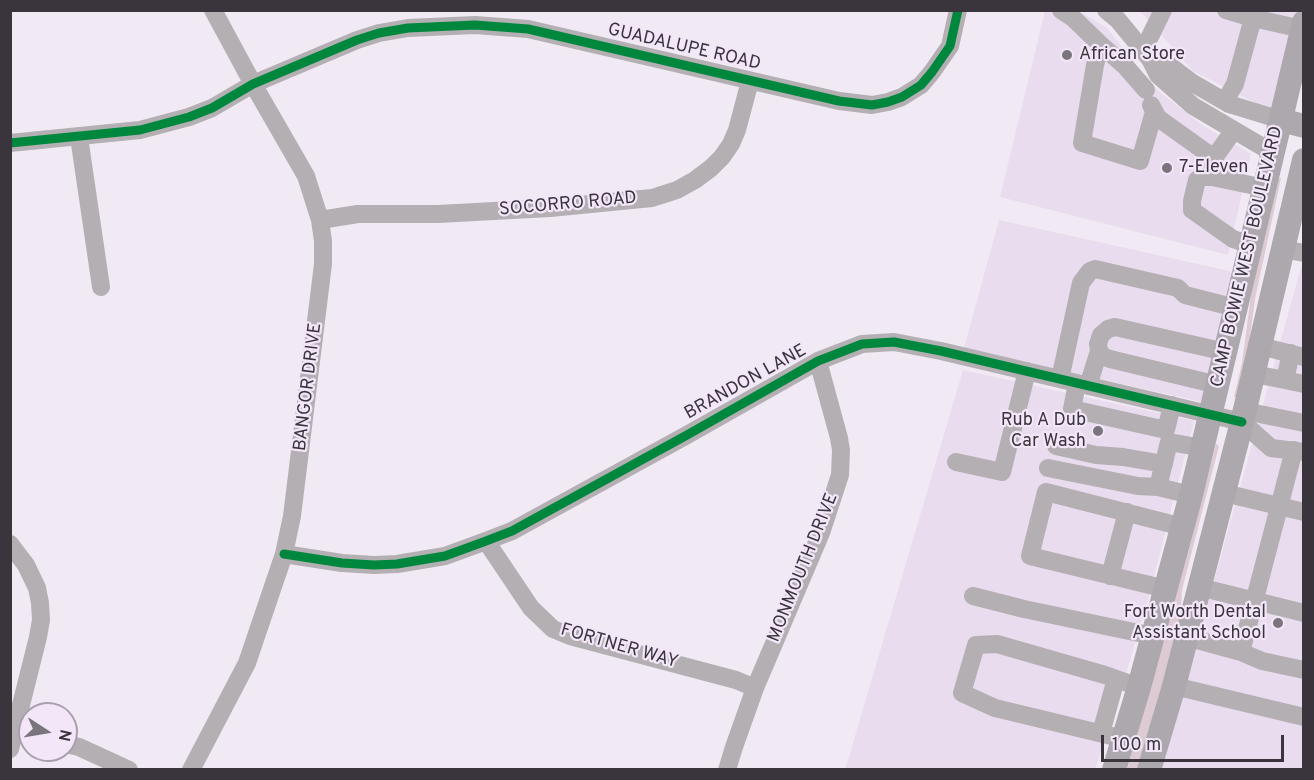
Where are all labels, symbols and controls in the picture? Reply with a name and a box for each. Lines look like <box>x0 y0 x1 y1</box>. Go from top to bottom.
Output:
street label: GUADALUPE ROAD <box>605 20 763 76</box>
place label: African Store <box>1079 44 1185 66</box>
marker: African Store <box>1060 48 1074 62</box>
street label: CAMP BOWIE WEST BOULEVARD <box>1207 124 1289 390</box>
place label: 7-Eleven <box>1179 157 1248 179</box>
marker: 7-Eleven <box>1160 161 1174 175</box>
street label: SOCORRO ROAD <box>498 188 638 222</box>
street label: BANGOR DRIVE <box>290 322 328 452</box>
street label: BRANDON LANE <box>681 341 811 425</box>
place label: Rub A Dub Car Wash <box>1001 410 1086 452</box>
marker: Rub A Dub Car Wash <box>1091 424 1105 438</box>
street label: MONMOUTH DRIVE <box>764 490 844 646</box>
place label: Fort Worth Dental Assistant School <box>1124 602 1266 644</box>
marker: Fort Worth Dental Assistant School <box>1271 616 1285 630</box>
street label: FORTNER WAY <box>558 620 680 674</box>
north arrow <box>18 702 78 762</box>
scale bar <box>1104 723 1287 761</box>
text: N <box>53 728 75 743</box>
text: 100 m <box>1112 734 1161 757</box>

